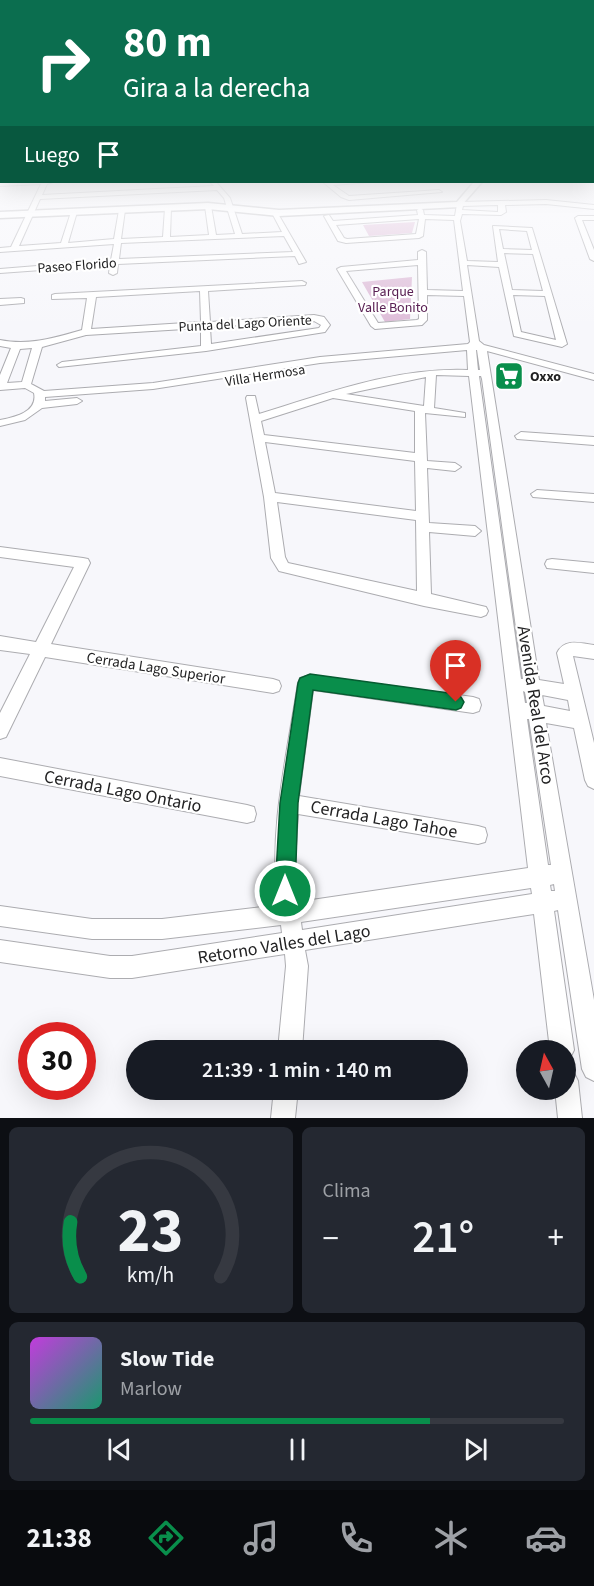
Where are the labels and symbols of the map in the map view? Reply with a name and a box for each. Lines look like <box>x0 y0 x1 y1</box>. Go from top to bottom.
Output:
street label: Paseo Florido <box>37 253 117 279</box>
park label: Parque Valle Bonito <box>358 282 428 318</box>
street label: Punta del Lago Oriente <box>178 311 312 337</box>
street label: Villa Hermosa <box>224 360 307 392</box>
supermarket icon: Oxxo <box>493 360 525 392</box>
place label: Oxxo <box>530 367 561 387</box>
street label: Avenida Real del Arco <box>511 624 560 786</box>
pin <box>430 640 481 702</box>
street label: Cerrada Lago Superior <box>85 647 227 690</box>
street label: Cerrada Lago Ontario <box>42 764 204 819</box>
street label: Cerrada Lago Tahoe <box>308 794 459 845</box>
position arrow <box>253 859 317 923</box>
street label: Retorno Valles del Lago <box>196 918 372 970</box>
speed limit sign: 30 <box>18 1022 96 1100</box>
north arrow <box>516 1040 576 1100</box>

